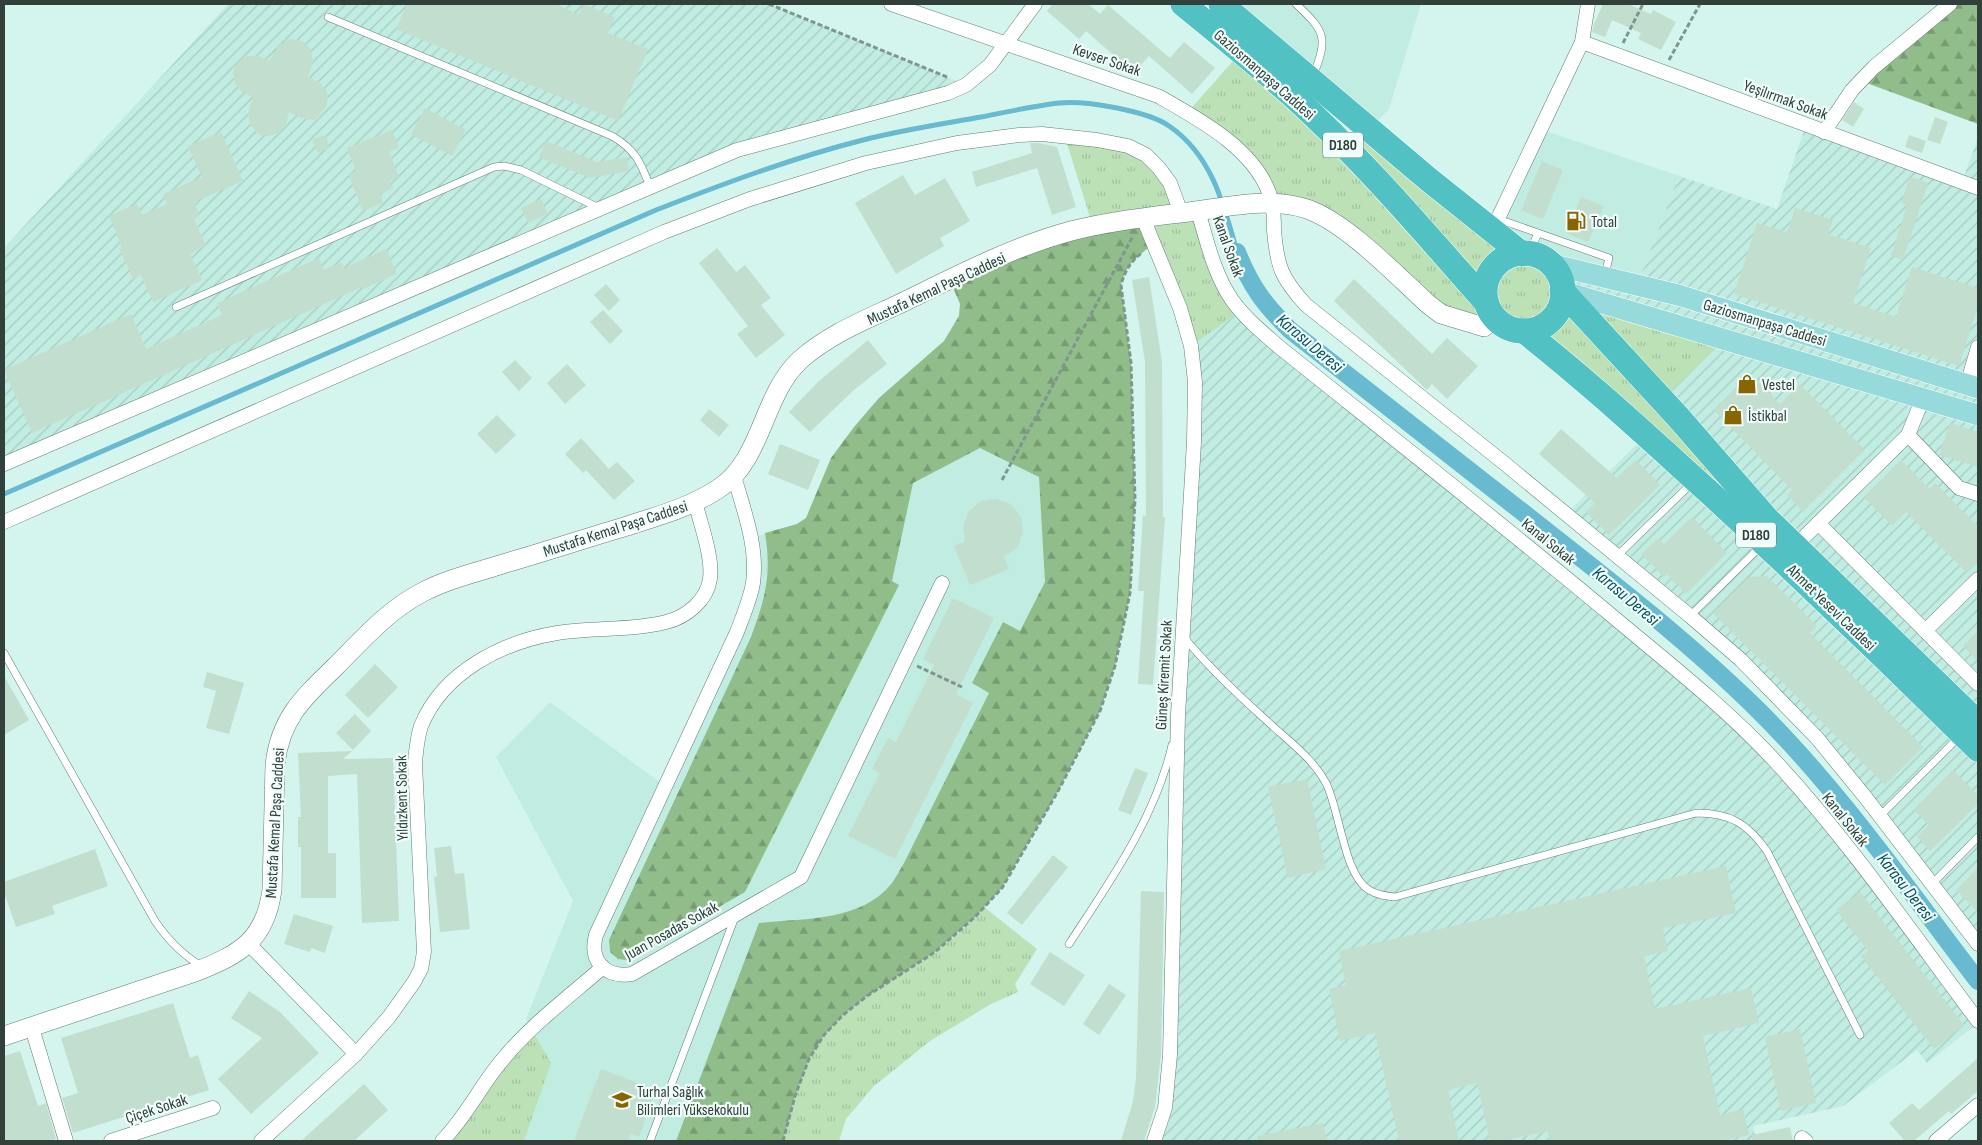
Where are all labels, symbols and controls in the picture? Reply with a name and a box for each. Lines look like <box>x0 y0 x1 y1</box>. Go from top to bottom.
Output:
street label: Gaziosmanpaşa Caddesi <box>1210 26 1318 124</box>
street label: Kevser Sokak <box>1070 40 1143 81</box>
street label: Yeşilırmak Sokak <box>1741 76 1830 124</box>
road number: D180 <box>1323 132 1363 158</box>
fuel station icon: Total <box>1565 210 1587 232</box>
street label: Kanal Sokak <box>1208 213 1247 280</box>
place label: Total <box>1591 213 1617 232</box>
street label: Mustafa Kemal Paşa Caddesi <box>864 249 1009 330</box>
street label: Gaziosmanpaşa Caddesi <box>1701 296 1828 351</box>
water label: Karasu Deresi <box>1272 309 1348 378</box>
shop icon: Vestel <box>1736 373 1758 395</box>
place label: Vestel <box>1762 376 1795 395</box>
shop icon: İstikbal <box>1722 404 1744 426</box>
place label: İstikbal <box>1748 407 1787 426</box>
street label: Mustafa Kemal Paşa Caddesi <box>541 497 690 562</box>
street label: Kanal Sokak <box>1517 515 1579 570</box>
road number: D180 <box>1736 522 1776 548</box>
street label: Ahmet Yesevi Caddesi <box>1782 560 1879 655</box>
water label: Karasu Deresi <box>1588 562 1664 631</box>
street label: Güneş Kiremit Sokak <box>1152 620 1177 730</box>
street label: Mustafa Kemal Paşa Caddesi <box>262 747 289 899</box>
street label: Yıldızkent Sokak <box>392 755 413 841</box>
street label: Kanal Sokak <box>1817 789 1872 851</box>
water label: Karasu Deresi <box>1873 849 1939 926</box>
street label: Juan Posadas Sokak <box>621 898 722 965</box>
place label: Turhal Sağlık Bilimleri Yüksekokulu <box>637 1083 749 1120</box>
school or university icon: Turhal Sağlık Bilimleri Yüksekokulu <box>611 1089 633 1111</box>
street label: Çiçek Sokak <box>123 1090 190 1128</box>

